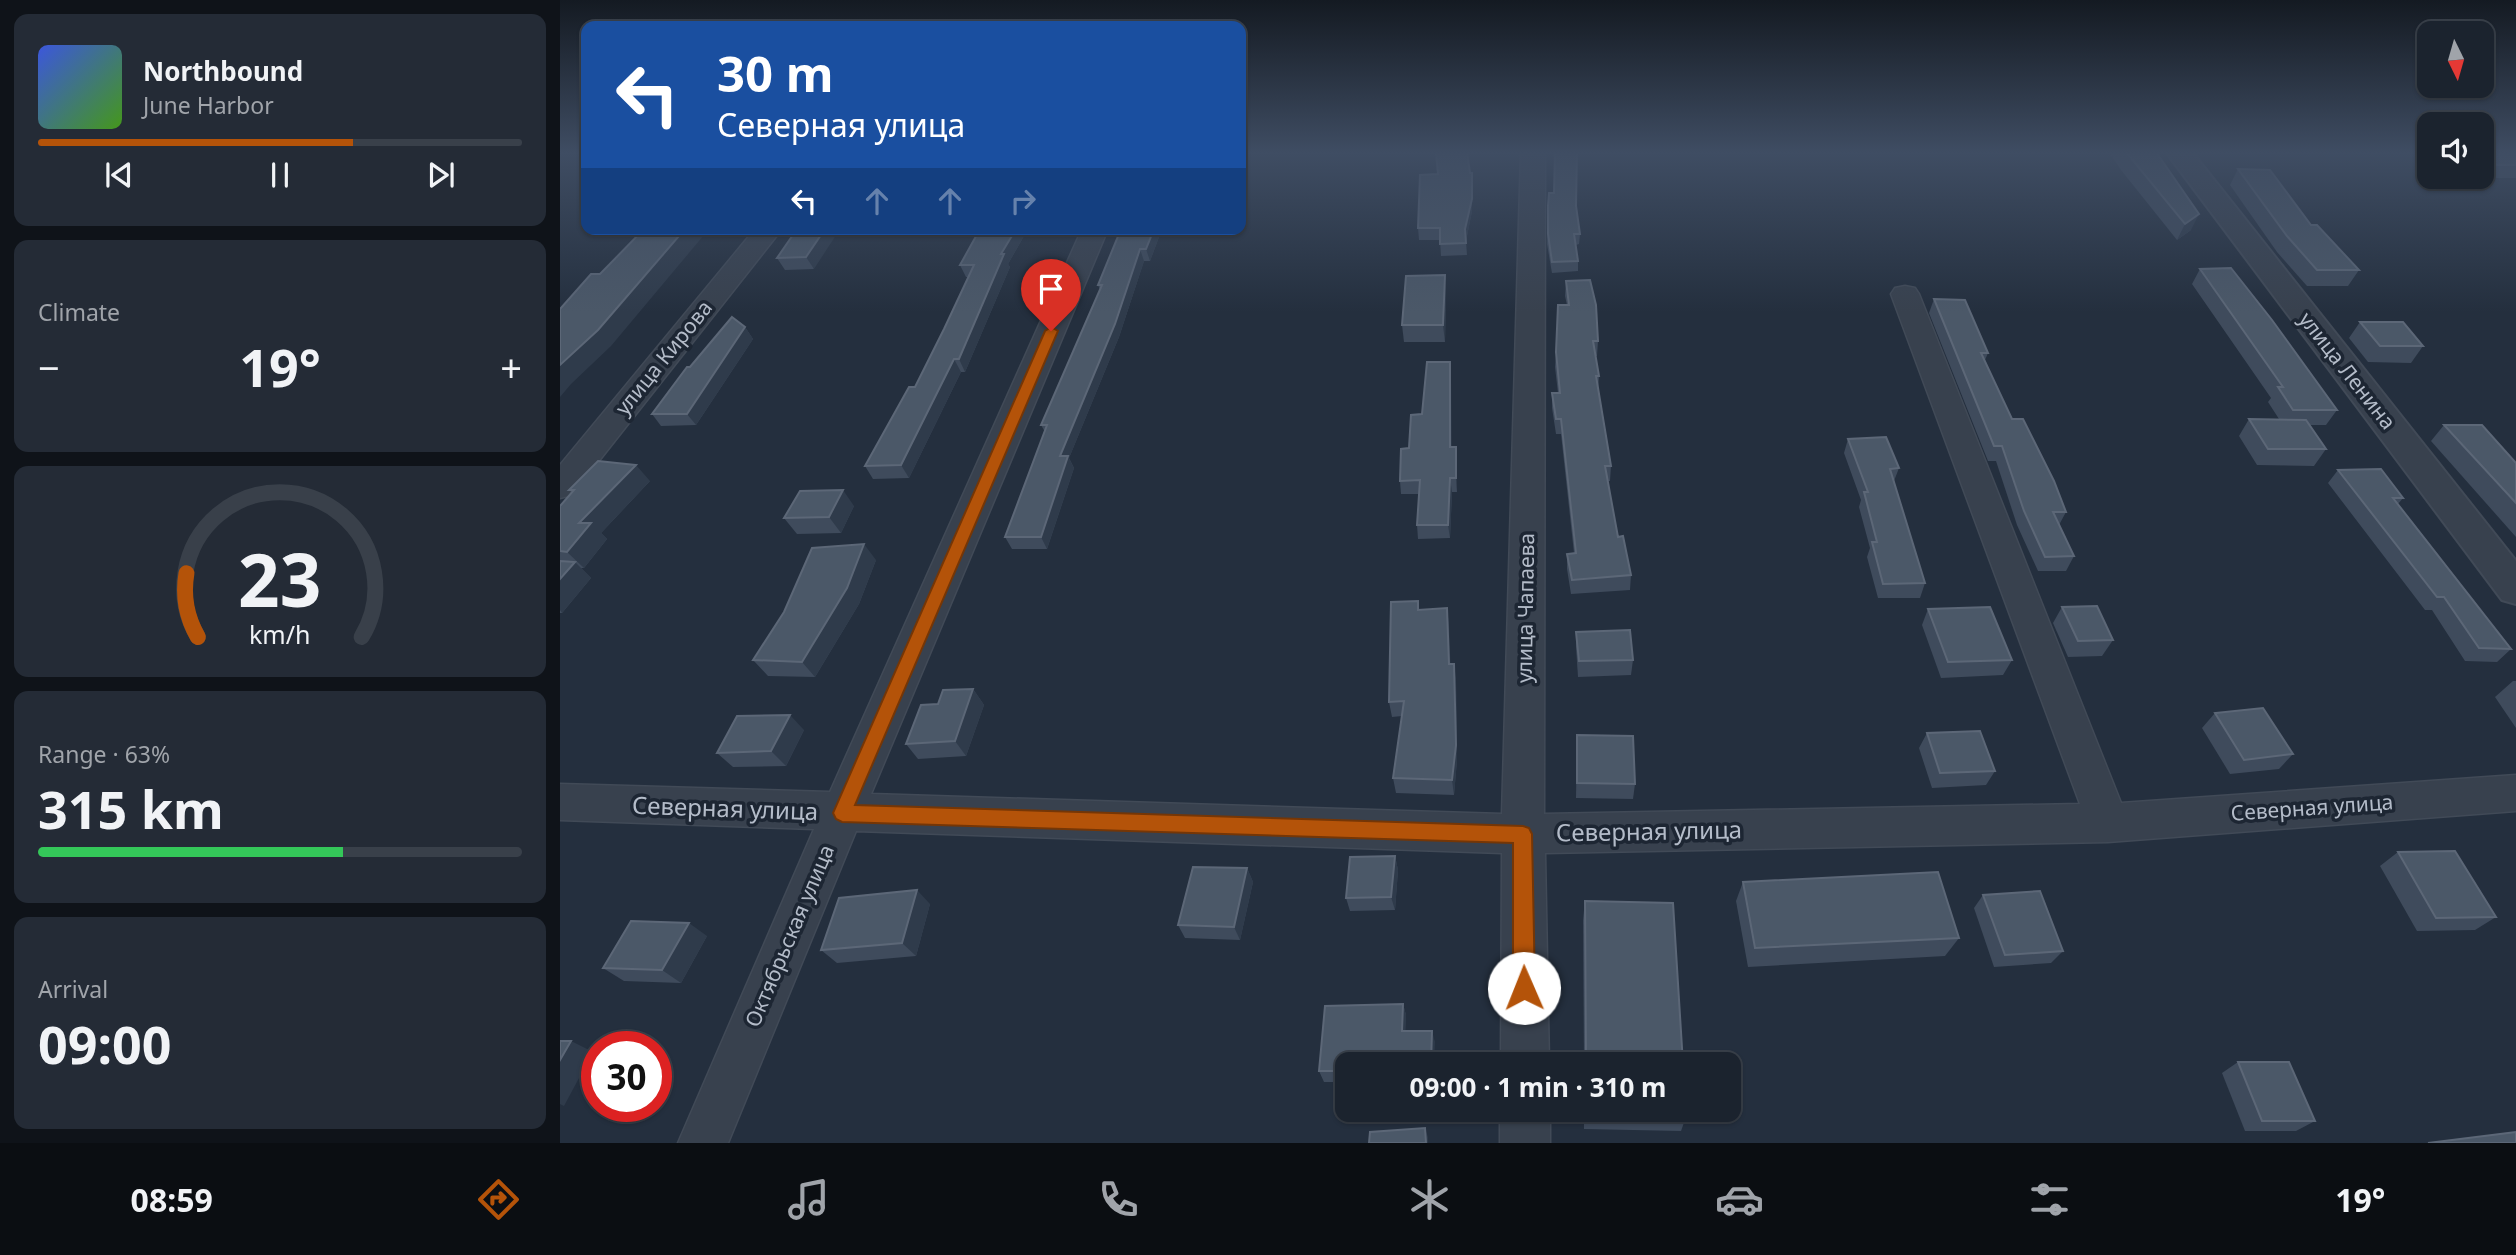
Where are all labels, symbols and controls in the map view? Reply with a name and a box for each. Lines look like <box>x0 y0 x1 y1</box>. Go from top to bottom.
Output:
north arrow <box>2417 21 2494 98</box>
map controls <box>2417 21 2494 189</box>
text: 30 m <box>717 40 834 106</box>
icon: left <box>602 49 693 140</box>
text: Northbound <box>143 53 303 89</box>
text: June Harbor <box>143 89 274 121</box>
text: Северная улица <box>717 103 965 146</box>
button: sound <box>2417 112 2494 189</box>
icon: previous <box>100 156 138 194</box>
icon: pause <box>261 156 299 194</box>
icon: next <box>422 156 460 194</box>
icon: left <box>785 182 823 220</box>
icon: ahead <box>858 182 896 220</box>
icon: ahead <box>931 182 969 220</box>
icon: right <box>1004 182 1042 220</box>
pin <box>1021 259 1081 331</box>
icon: arrive <box>1032 270 1070 308</box>
street label: улица Кирова <box>608 294 718 421</box>
text: Climate <box>38 296 120 328</box>
street label: улица Ленина <box>2293 306 2402 435</box>
text: 19° <box>239 331 321 402</box>
text: − <box>38 341 60 393</box>
text: + <box>500 341 522 393</box>
text: 23 <box>238 530 322 629</box>
street label: улица Чапаева <box>1510 533 1540 683</box>
text: km/h <box>249 617 311 651</box>
text: Range · 63% <box>38 738 170 770</box>
text: 315 km <box>38 773 224 844</box>
street label: Северная улица <box>2230 787 2394 827</box>
street label: Северная улица <box>631 788 819 827</box>
street label: Северная улица <box>1556 812 1742 849</box>
street label: Октябрьская улица <box>738 840 840 1031</box>
position arrow <box>1487 951 1561 1025</box>
text: Arrival <box>38 973 108 1005</box>
text: 09:00 <box>38 1008 172 1079</box>
speed limit sign: 30 <box>581 1031 672 1122</box>
text: 09:00 · 1 min · 310 m <box>1410 1069 1666 1105</box>
icon: directions <box>474 1175 523 1224</box>
icon: music <box>784 1175 833 1224</box>
icon: phone <box>1094 1175 1143 1224</box>
icon: climate <box>1405 1175 1454 1224</box>
icon: car <box>1715 1175 1764 1224</box>
icon: filters <box>2025 1175 2074 1224</box>
text: 08:59 <box>131 1178 213 1221</box>
text: 19° <box>2335 1178 2385 1221</box>

